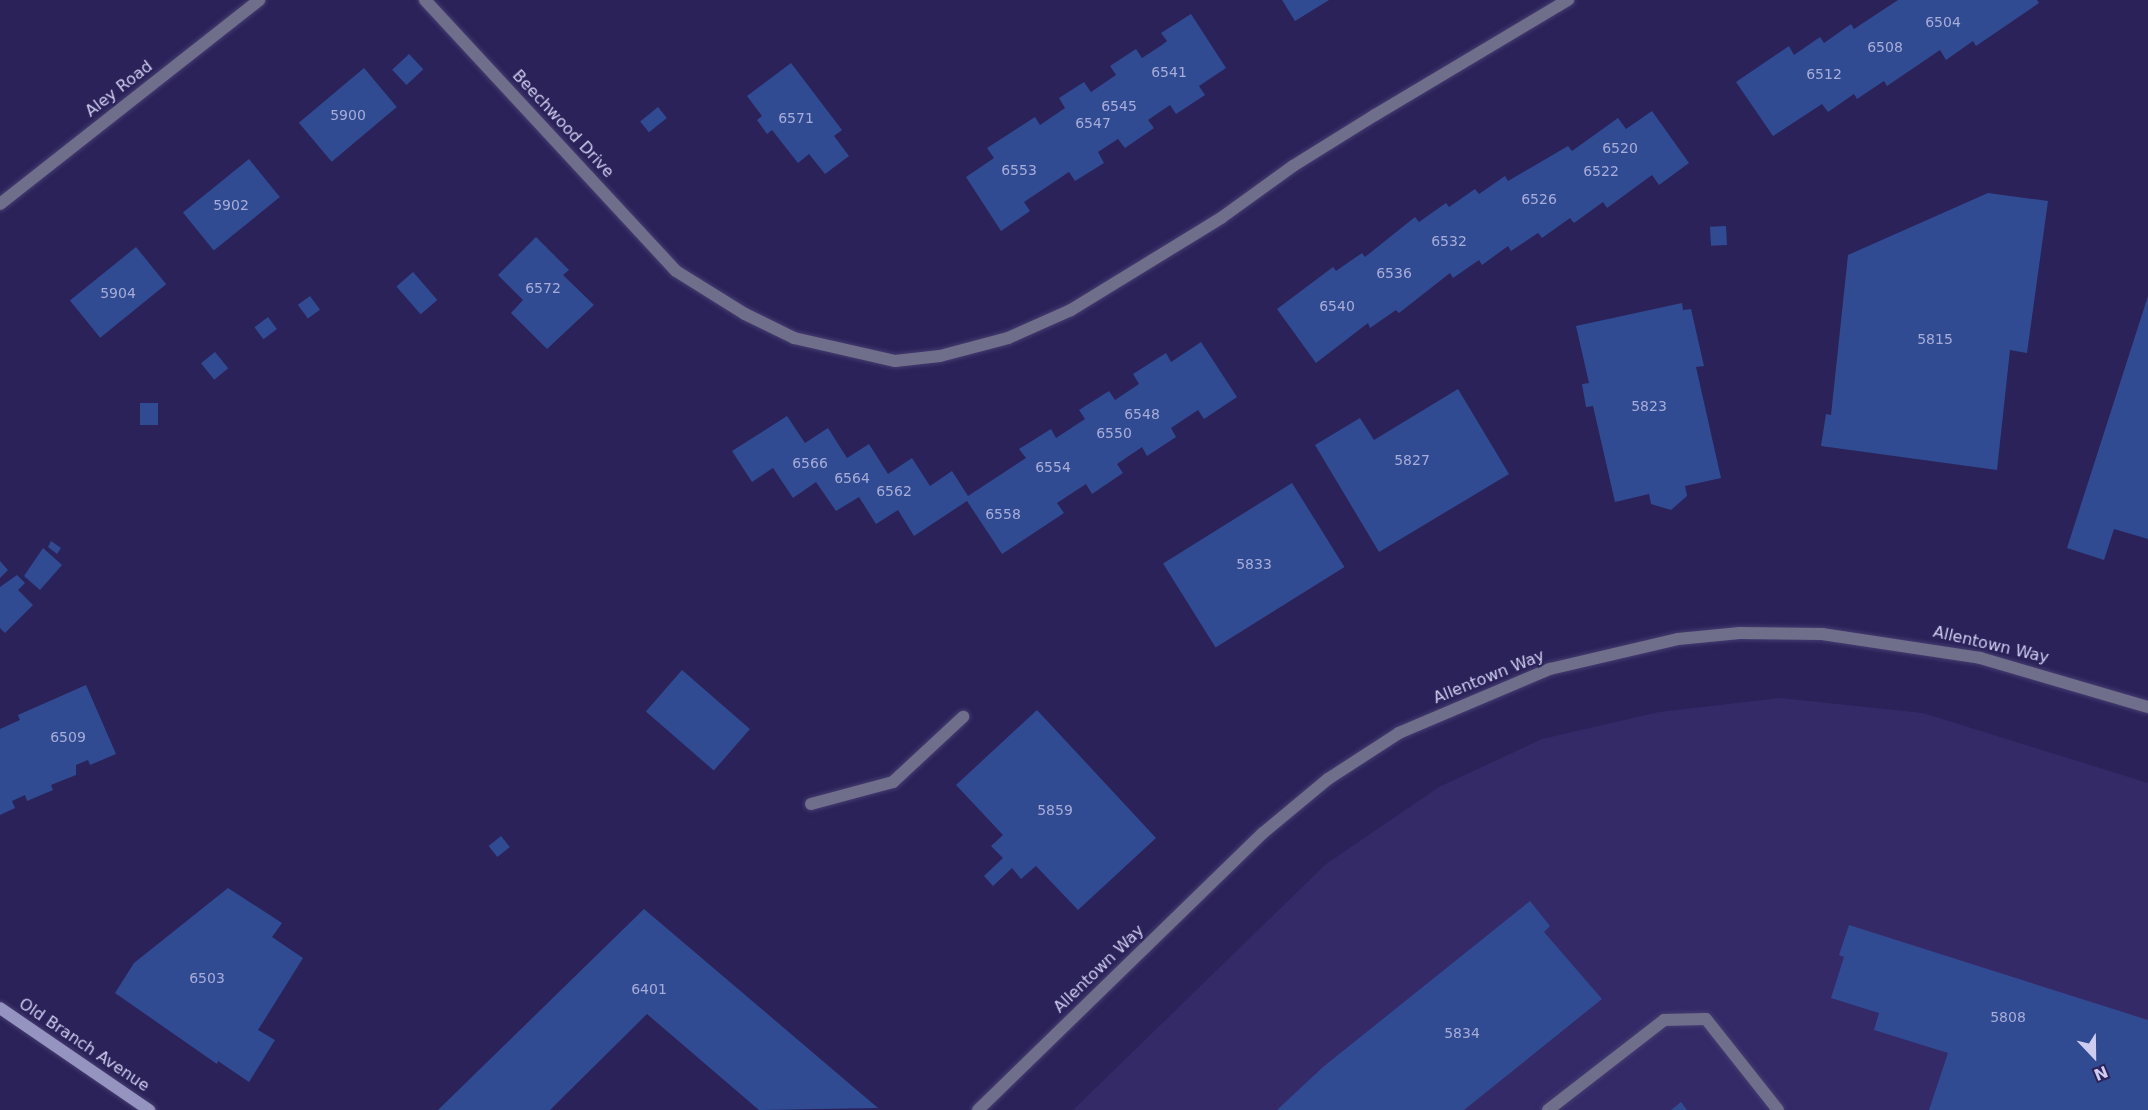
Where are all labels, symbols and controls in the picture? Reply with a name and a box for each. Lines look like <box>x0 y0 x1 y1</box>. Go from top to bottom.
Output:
house number: 6504 <box>1925 14 1961 30</box>
house number: 6508 <box>1867 39 1903 55</box>
street label: Aley Road <box>82 57 156 121</box>
house number: 6541 <box>1151 64 1187 80</box>
street label: Beechwood Drive <box>508 66 618 182</box>
house number: 6512 <box>1806 66 1842 82</box>
house number: 6545 <box>1101 98 1137 114</box>
house number: 5900 <box>330 107 366 123</box>
house number: 6571 <box>778 110 814 126</box>
house number: 6547 <box>1075 115 1111 131</box>
house number: 6520 <box>1602 140 1638 156</box>
house number: 6553 <box>1001 162 1037 178</box>
house number: 6522 <box>1583 163 1619 179</box>
house number: 6526 <box>1521 191 1557 207</box>
house number: 5902 <box>213 197 249 213</box>
house number: 6532 <box>1431 233 1467 249</box>
house number: 6536 <box>1376 265 1412 281</box>
house number: 6572 <box>525 280 561 296</box>
house number: 5904 <box>100 285 136 301</box>
house number: 6540 <box>1319 298 1355 314</box>
house number: 5815 <box>1917 331 1953 347</box>
house number: 5823 <box>1631 398 1667 414</box>
house number: 6548 <box>1124 406 1160 422</box>
house number: 6550 <box>1096 425 1132 441</box>
house number: 5827 <box>1394 452 1430 468</box>
house number: 6566 <box>792 455 828 471</box>
house number: 6554 <box>1035 459 1071 475</box>
house number: 6564 <box>834 470 870 486</box>
house number: 6562 <box>876 483 912 499</box>
house number: 6558 <box>985 506 1021 522</box>
house number: 5833 <box>1236 556 1272 572</box>
street label: Allentown Way <box>1931 622 2051 668</box>
street label: Allentown Way <box>1431 646 1547 708</box>
house number: 6509 <box>50 729 86 745</box>
house number: 5859 <box>1037 802 1073 818</box>
street label: Allentown Way <box>1050 921 1148 1017</box>
house number: 6503 <box>189 970 225 986</box>
house number: 6401 <box>631 981 667 997</box>
street label: Old Branch Avenue <box>15 994 153 1096</box>
house number: 5808 <box>1990 1009 2026 1025</box>
house number: 5834 <box>1444 1025 1480 1041</box>
north arrow <box>2064 1026 2124 1086</box>
text: N <box>2091 1062 2111 1084</box>

